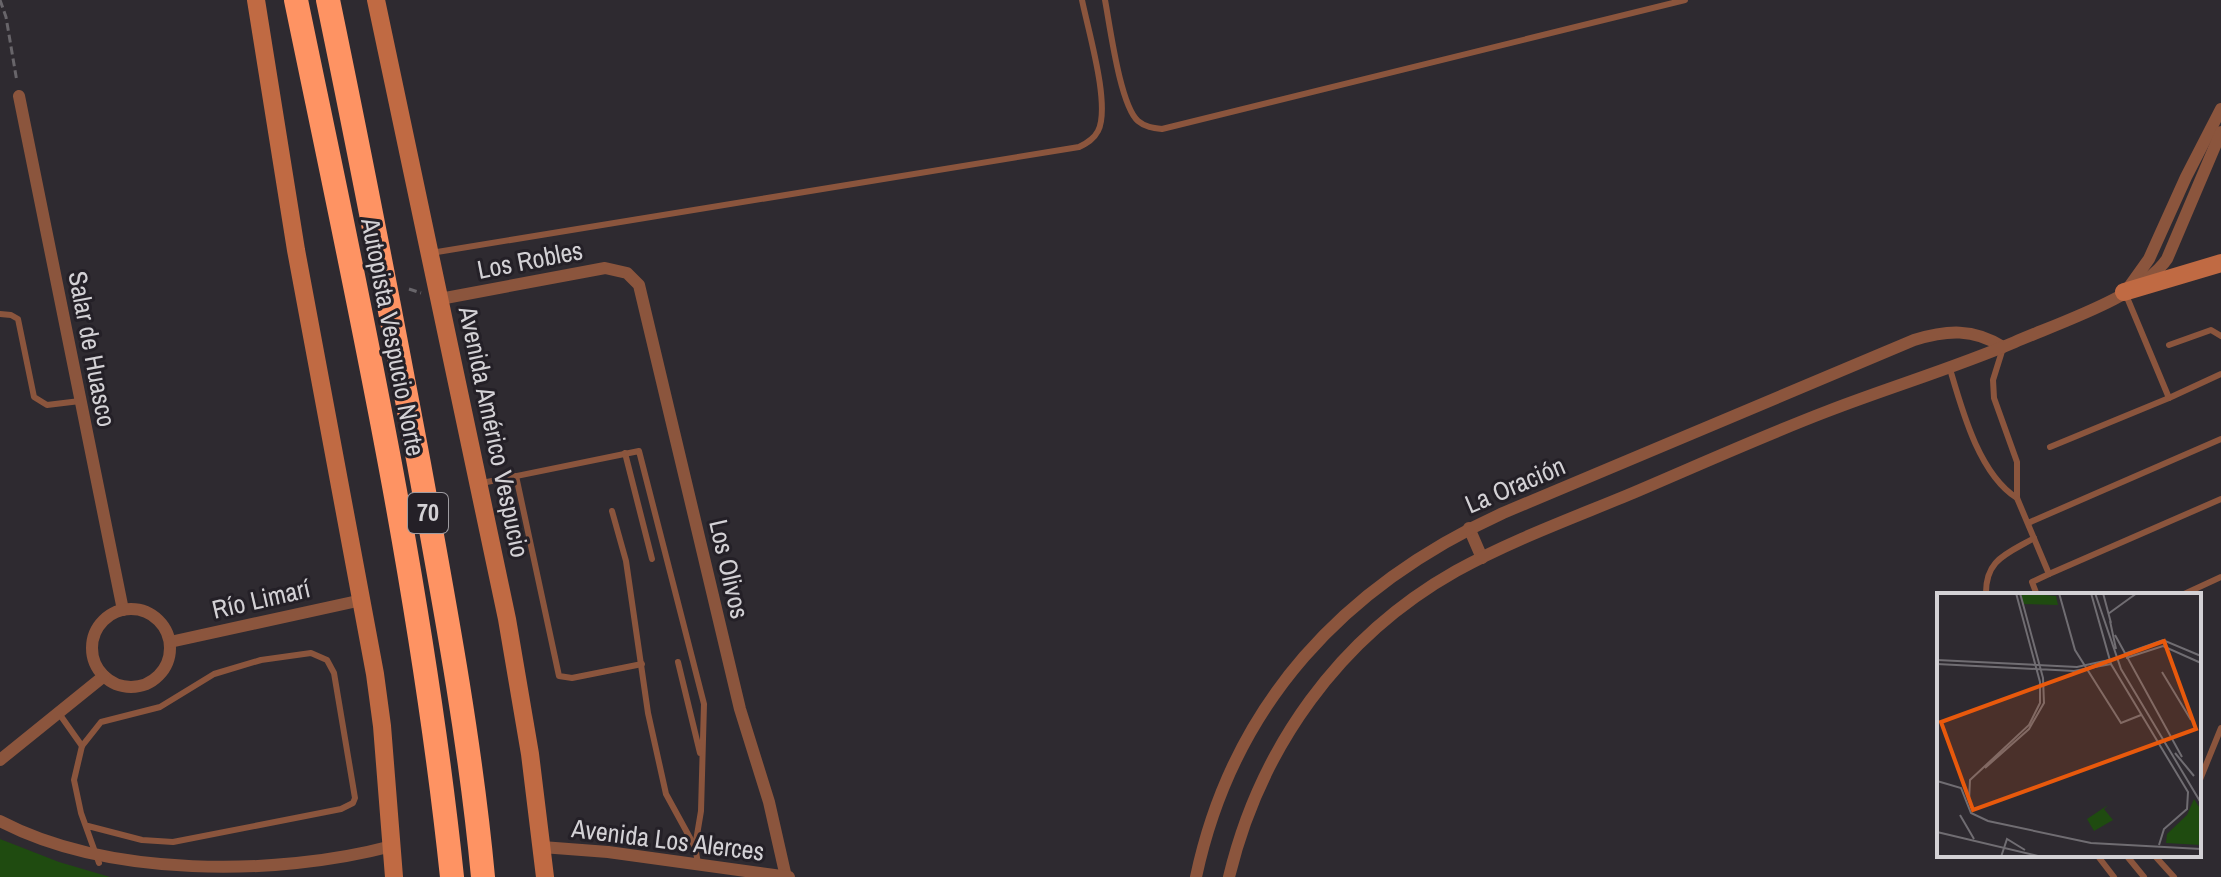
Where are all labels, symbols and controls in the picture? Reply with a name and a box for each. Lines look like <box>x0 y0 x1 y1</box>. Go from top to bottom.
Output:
street label: Autopista Vespucio Norte <box>353 214 434 459</box>
street label: Los Robles <box>474 232 586 287</box>
street label: Salar de Huasco <box>60 268 125 430</box>
street label: Avenida Américo Vespucio <box>451 302 538 561</box>
street label: La Oración <box>1459 448 1570 521</box>
road number: 70 <box>408 493 448 533</box>
street label: Los Olivos <box>701 516 758 622</box>
street label: Río Limarí <box>208 570 314 627</box>
inset map <box>1937 593 2201 857</box>
street label: Avenida Los Alerces <box>569 810 766 869</box>

